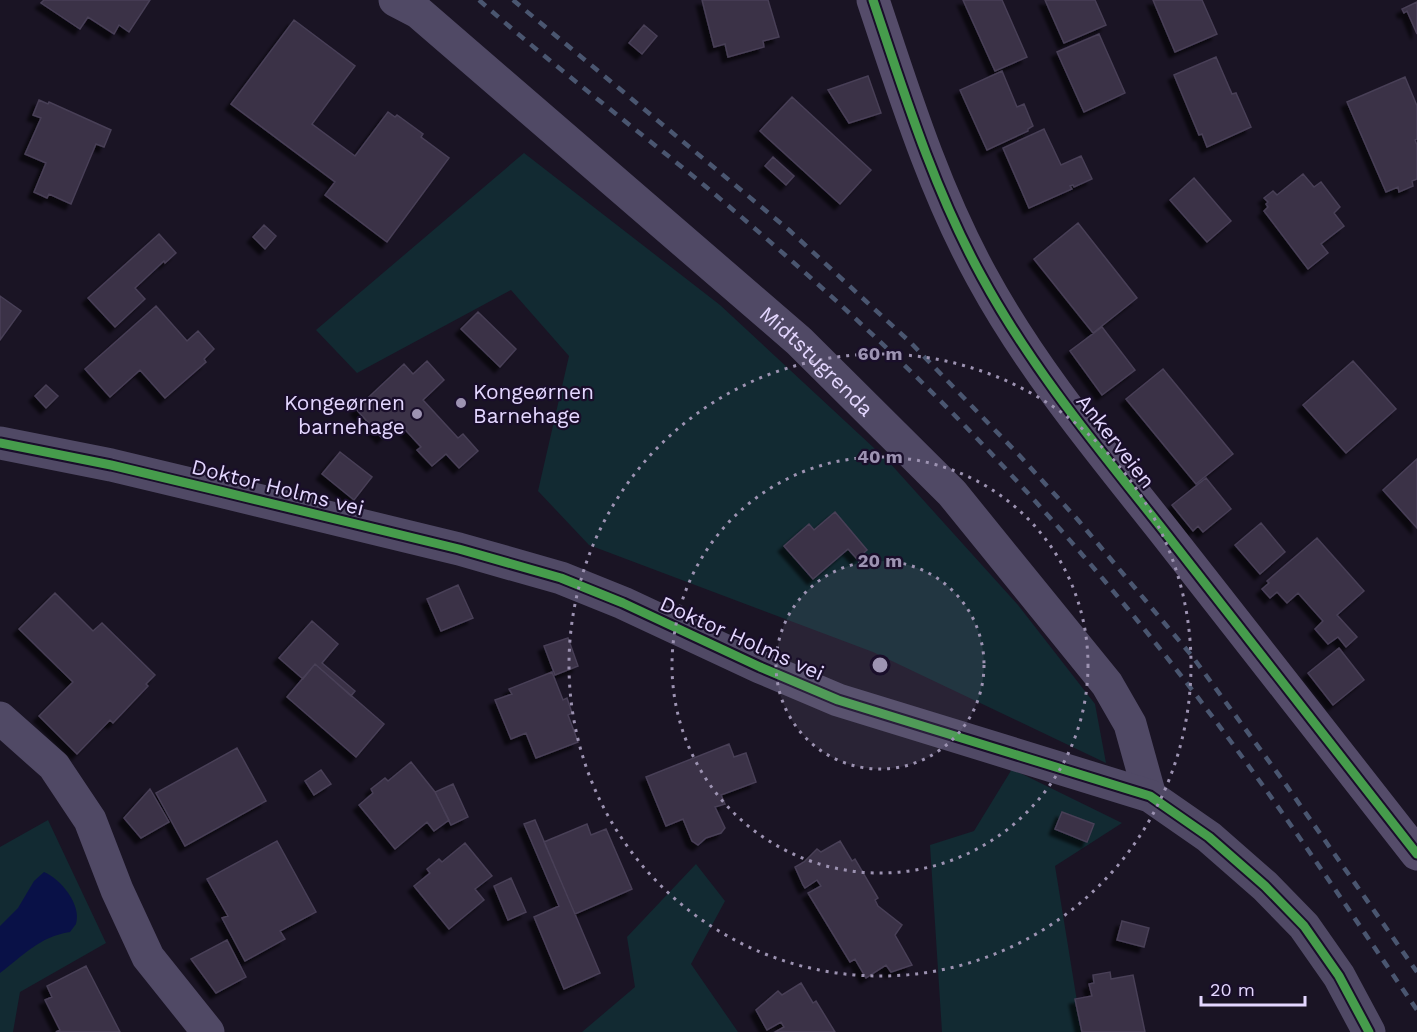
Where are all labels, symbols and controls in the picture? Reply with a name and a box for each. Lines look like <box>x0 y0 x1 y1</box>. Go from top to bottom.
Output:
street label: Midtstugrenda <box>755 301 879 421</box>
text: 60 m <box>858 343 902 364</box>
place label: Kongeørnen Barnehage <box>473 379 594 428</box>
street label: Ankerveien <box>1071 389 1161 493</box>
place label: Kongeørnen barnehage <box>284 390 405 439</box>
marker: Kongeørnen Barnehage <box>454 396 468 410</box>
marker: Kongeørnen barnehage <box>410 407 424 421</box>
text: 40 m <box>857 446 903 467</box>
street label: Doktor Holms vei <box>189 453 367 521</box>
text: 20 m <box>858 550 902 571</box>
street label: Doktor Holms vei <box>656 591 828 685</box>
centre of rings <box>870 655 890 675</box>
scale bar <box>1201 969 1304 1007</box>
text: 20 m <box>1210 979 1255 1000</box>

